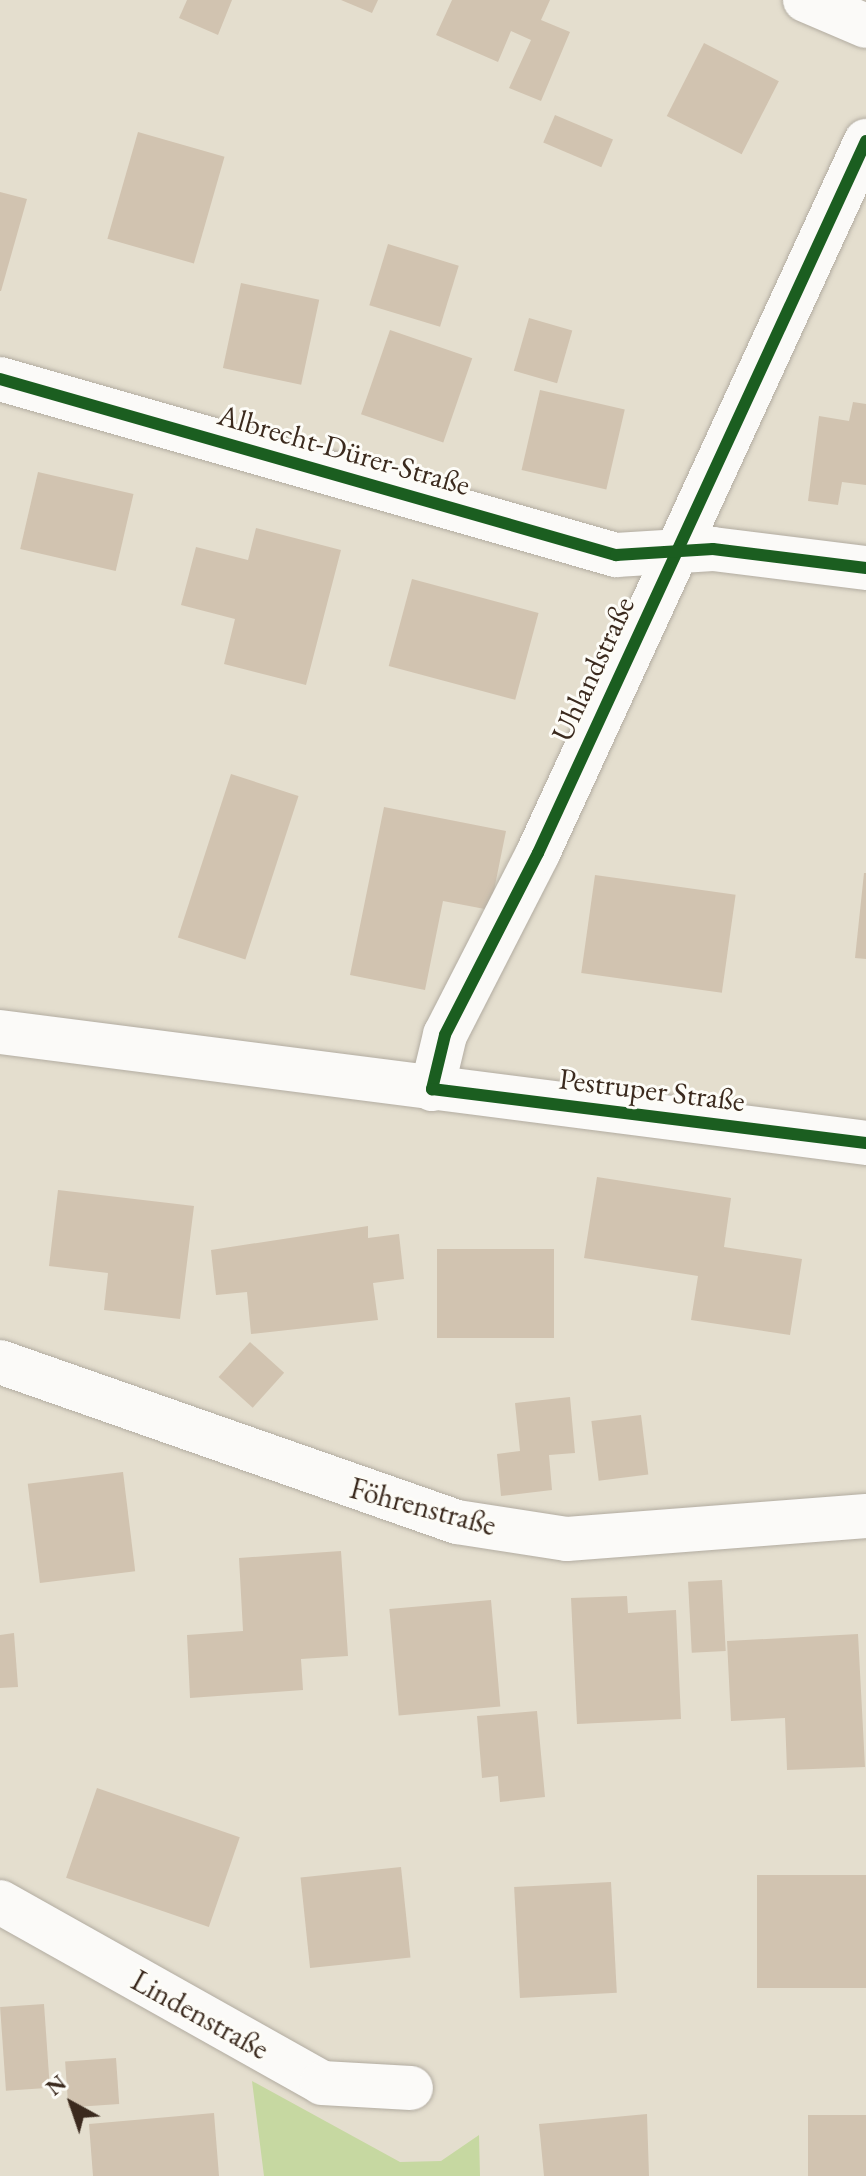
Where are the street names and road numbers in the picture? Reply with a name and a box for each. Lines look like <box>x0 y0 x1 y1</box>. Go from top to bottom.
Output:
street label: Albrecht-Dürer-Straße <box>214 397 474 503</box>
street label: Uhlandstraße <box>544 591 642 747</box>
street label: Pestruper Straße <box>557 1061 747 1119</box>
street label: Föhrenstraße <box>346 1470 500 1544</box>
street label: Lindenstraße <box>125 1963 275 2067</box>

